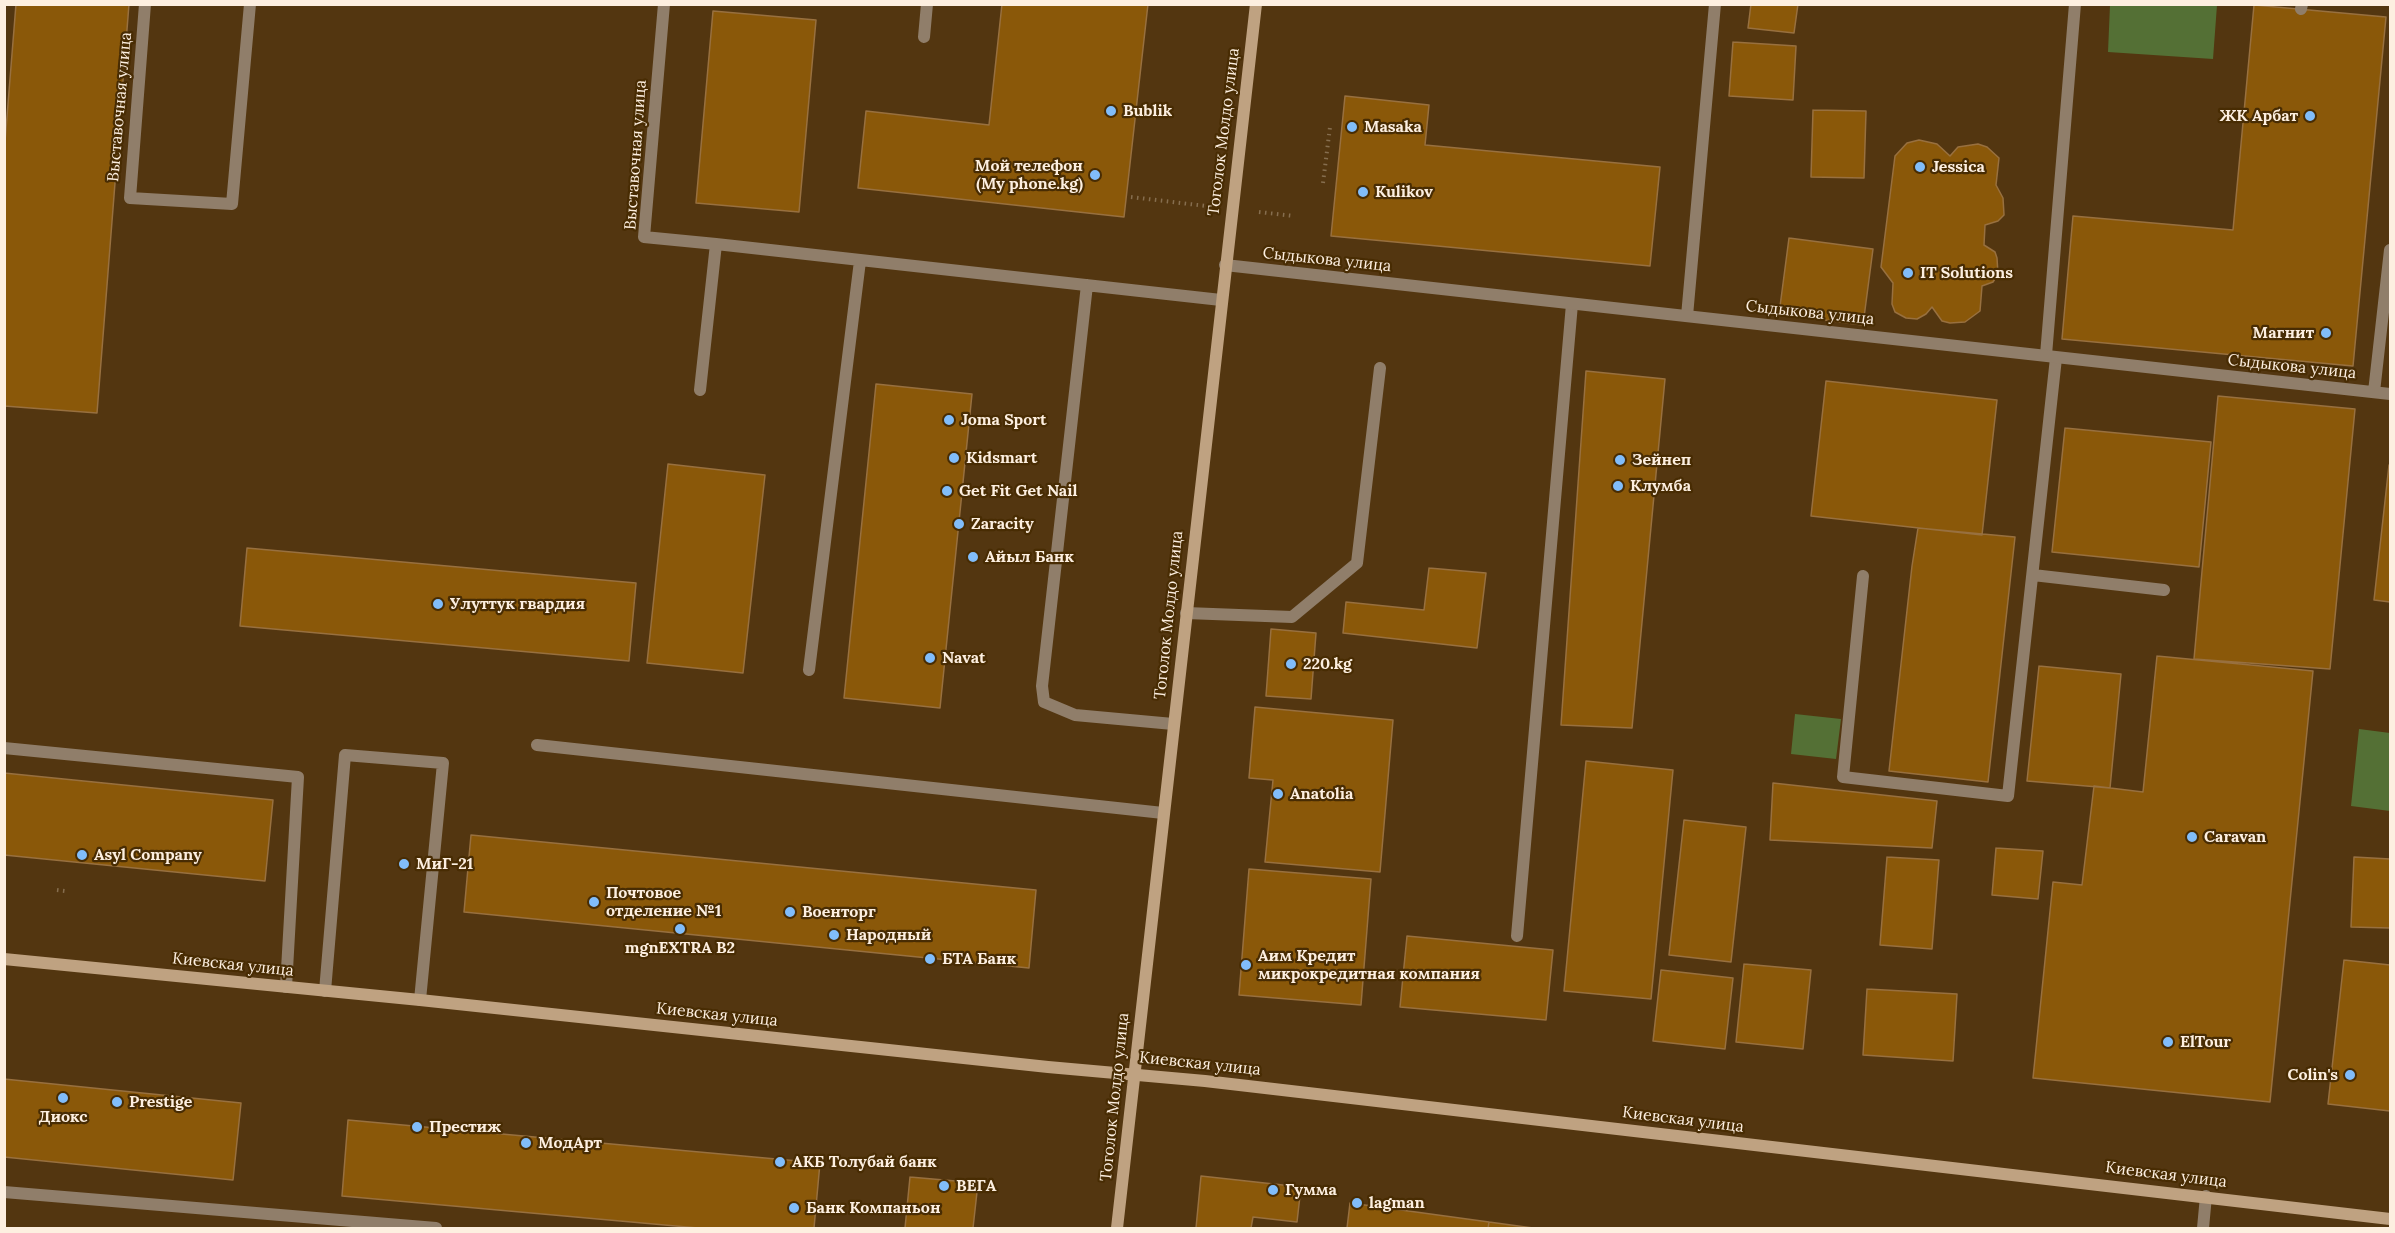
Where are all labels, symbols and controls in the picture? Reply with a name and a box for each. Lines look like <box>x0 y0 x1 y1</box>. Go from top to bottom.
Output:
street label: Выставочная улица <box>104 31 136 183</box>
street label: Тоголок Молдо улица <box>1204 47 1244 217</box>
street label: Выставочная улица <box>621 79 651 231</box>
place label: Bublik <box>1123 101 1172 121</box>
marker: Bublik <box>1104 104 1118 118</box>
place label: ЖК Арбат <box>2220 106 2298 126</box>
marker: ЖК Арбат <box>2303 109 2317 123</box>
place label: Masaka <box>1364 117 1422 137</box>
marker: Masaka <box>1345 120 1359 134</box>
place label: Мой телефон (My phone.kg) <box>975 156 1083 194</box>
place label: Jessica <box>1932 157 1985 177</box>
marker: Jessica <box>1913 160 1927 174</box>
marker: Мой телефон (My phone.kg) <box>1088 168 1102 182</box>
place label: Kulikov <box>1375 182 1433 202</box>
marker: Kulikov <box>1356 185 1370 199</box>
street label: Сыдыкова улица <box>1262 244 1392 276</box>
place label: IT Solutions <box>1920 263 2013 283</box>
marker: IT Solutions <box>1901 266 1915 280</box>
street label: Сыдыкова улица <box>1745 297 1875 329</box>
place label: Магнит <box>2253 323 2314 343</box>
marker: Магнит <box>2319 326 2333 340</box>
street label: Сыдыкова улица <box>2227 351 2357 383</box>
place label: Joma Sport <box>961 410 1047 430</box>
marker: Joma Sport <box>942 413 956 427</box>
place label: Kidsmart <box>966 448 1037 468</box>
place label: Зейнеп <box>1632 450 1691 470</box>
marker: Kidsmart <box>947 451 961 465</box>
marker: Зейнеп <box>1613 453 1627 467</box>
place label: Клумба <box>1630 476 1691 496</box>
marker: Клумба <box>1611 479 1625 493</box>
place label: Get Fit Get Nail <box>959 481 1077 501</box>
marker: Get Fit Get Nail <box>940 484 954 498</box>
place label: Zaracity <box>971 514 1034 534</box>
marker: Zaracity <box>952 517 966 531</box>
street label: Тоголок Молдо улица <box>1151 530 1187 700</box>
place label: Айыл Банк <box>985 547 1074 567</box>
marker: Айыл Банк <box>966 550 980 564</box>
place label: Улуттук гвардия <box>450 594 585 614</box>
marker: Улуттук гвардия <box>431 597 445 611</box>
place label: Navat <box>942 648 986 668</box>
marker: Navat <box>923 651 937 665</box>
place label: 220.kg <box>1303 654 1352 674</box>
marker: 220.kg <box>1284 657 1298 671</box>
place label: Anatolia <box>1290 784 1353 804</box>
marker: Anatolia <box>1271 787 1285 801</box>
place label: Caravan <box>2204 827 2266 847</box>
marker: Caravan <box>2185 830 2199 844</box>
place label: Asyl Company <box>94 845 202 865</box>
marker: Asyl Company <box>75 848 89 862</box>
place label: МиГ-21 <box>416 854 473 874</box>
marker: МиГ-21 <box>397 857 411 871</box>
place label: Почтовое отделение №1 <box>606 883 721 921</box>
marker: Почтовое отделение №1 <box>587 895 601 909</box>
place label: Военторг <box>802 902 876 922</box>
marker: Военторг <box>783 905 797 919</box>
marker: mgnEXTRA B2 <box>673 922 687 936</box>
place label: Народный <box>846 925 931 945</box>
marker: Народный <box>827 928 841 942</box>
place label: mgnEXTRA B2 <box>625 938 735 958</box>
place label: Аим Кредит микрокредитная компания <box>1258 946 1480 984</box>
street label: Киевская улица <box>171 949 295 981</box>
place label: БТА Банк <box>942 949 1016 969</box>
marker: БТА Банк <box>923 952 937 966</box>
marker: Аим Кредит микрокредитная компания <box>1239 958 1253 972</box>
street label: Киевская улица <box>655 999 779 1031</box>
street label: Тоголок Молдо улица <box>1097 1012 1133 1182</box>
place label: ElTour <box>2180 1032 2231 1052</box>
marker: ElTour <box>2161 1035 2175 1049</box>
street label: Киевская улица <box>1138 1048 1262 1080</box>
place label: Colin's <box>2287 1065 2338 1085</box>
marker: Colin's <box>2343 1068 2357 1082</box>
marker: Диокс <box>56 1091 70 1105</box>
place label: Prestige <box>129 1092 192 1112</box>
marker: Prestige <box>110 1095 124 1109</box>
street label: Киевская улица <box>1621 1103 1745 1137</box>
place label: Диокс <box>39 1107 87 1127</box>
place label: Престиж <box>429 1117 501 1137</box>
marker: Престиж <box>410 1120 424 1134</box>
place label: МодАрт <box>538 1133 602 1153</box>
marker: МодАрт <box>519 1136 533 1150</box>
place label: АКБ Толубай банк <box>792 1152 937 1172</box>
marker: АКБ Толубай банк <box>773 1155 787 1169</box>
street label: Киевская улица <box>2104 1158 2228 1192</box>
place label: ВЕГА <box>956 1176 996 1196</box>
marker: ВЕГА <box>937 1179 951 1193</box>
place label: Гумма <box>1285 1180 1337 1200</box>
marker: Гумма <box>1266 1183 1280 1197</box>
place label: lagman <box>1369 1193 1425 1213</box>
marker: lagman <box>1350 1196 1364 1210</box>
place label: Банк Компаньон <box>806 1198 941 1218</box>
marker: Банк Компаньон <box>787 1201 801 1215</box>

